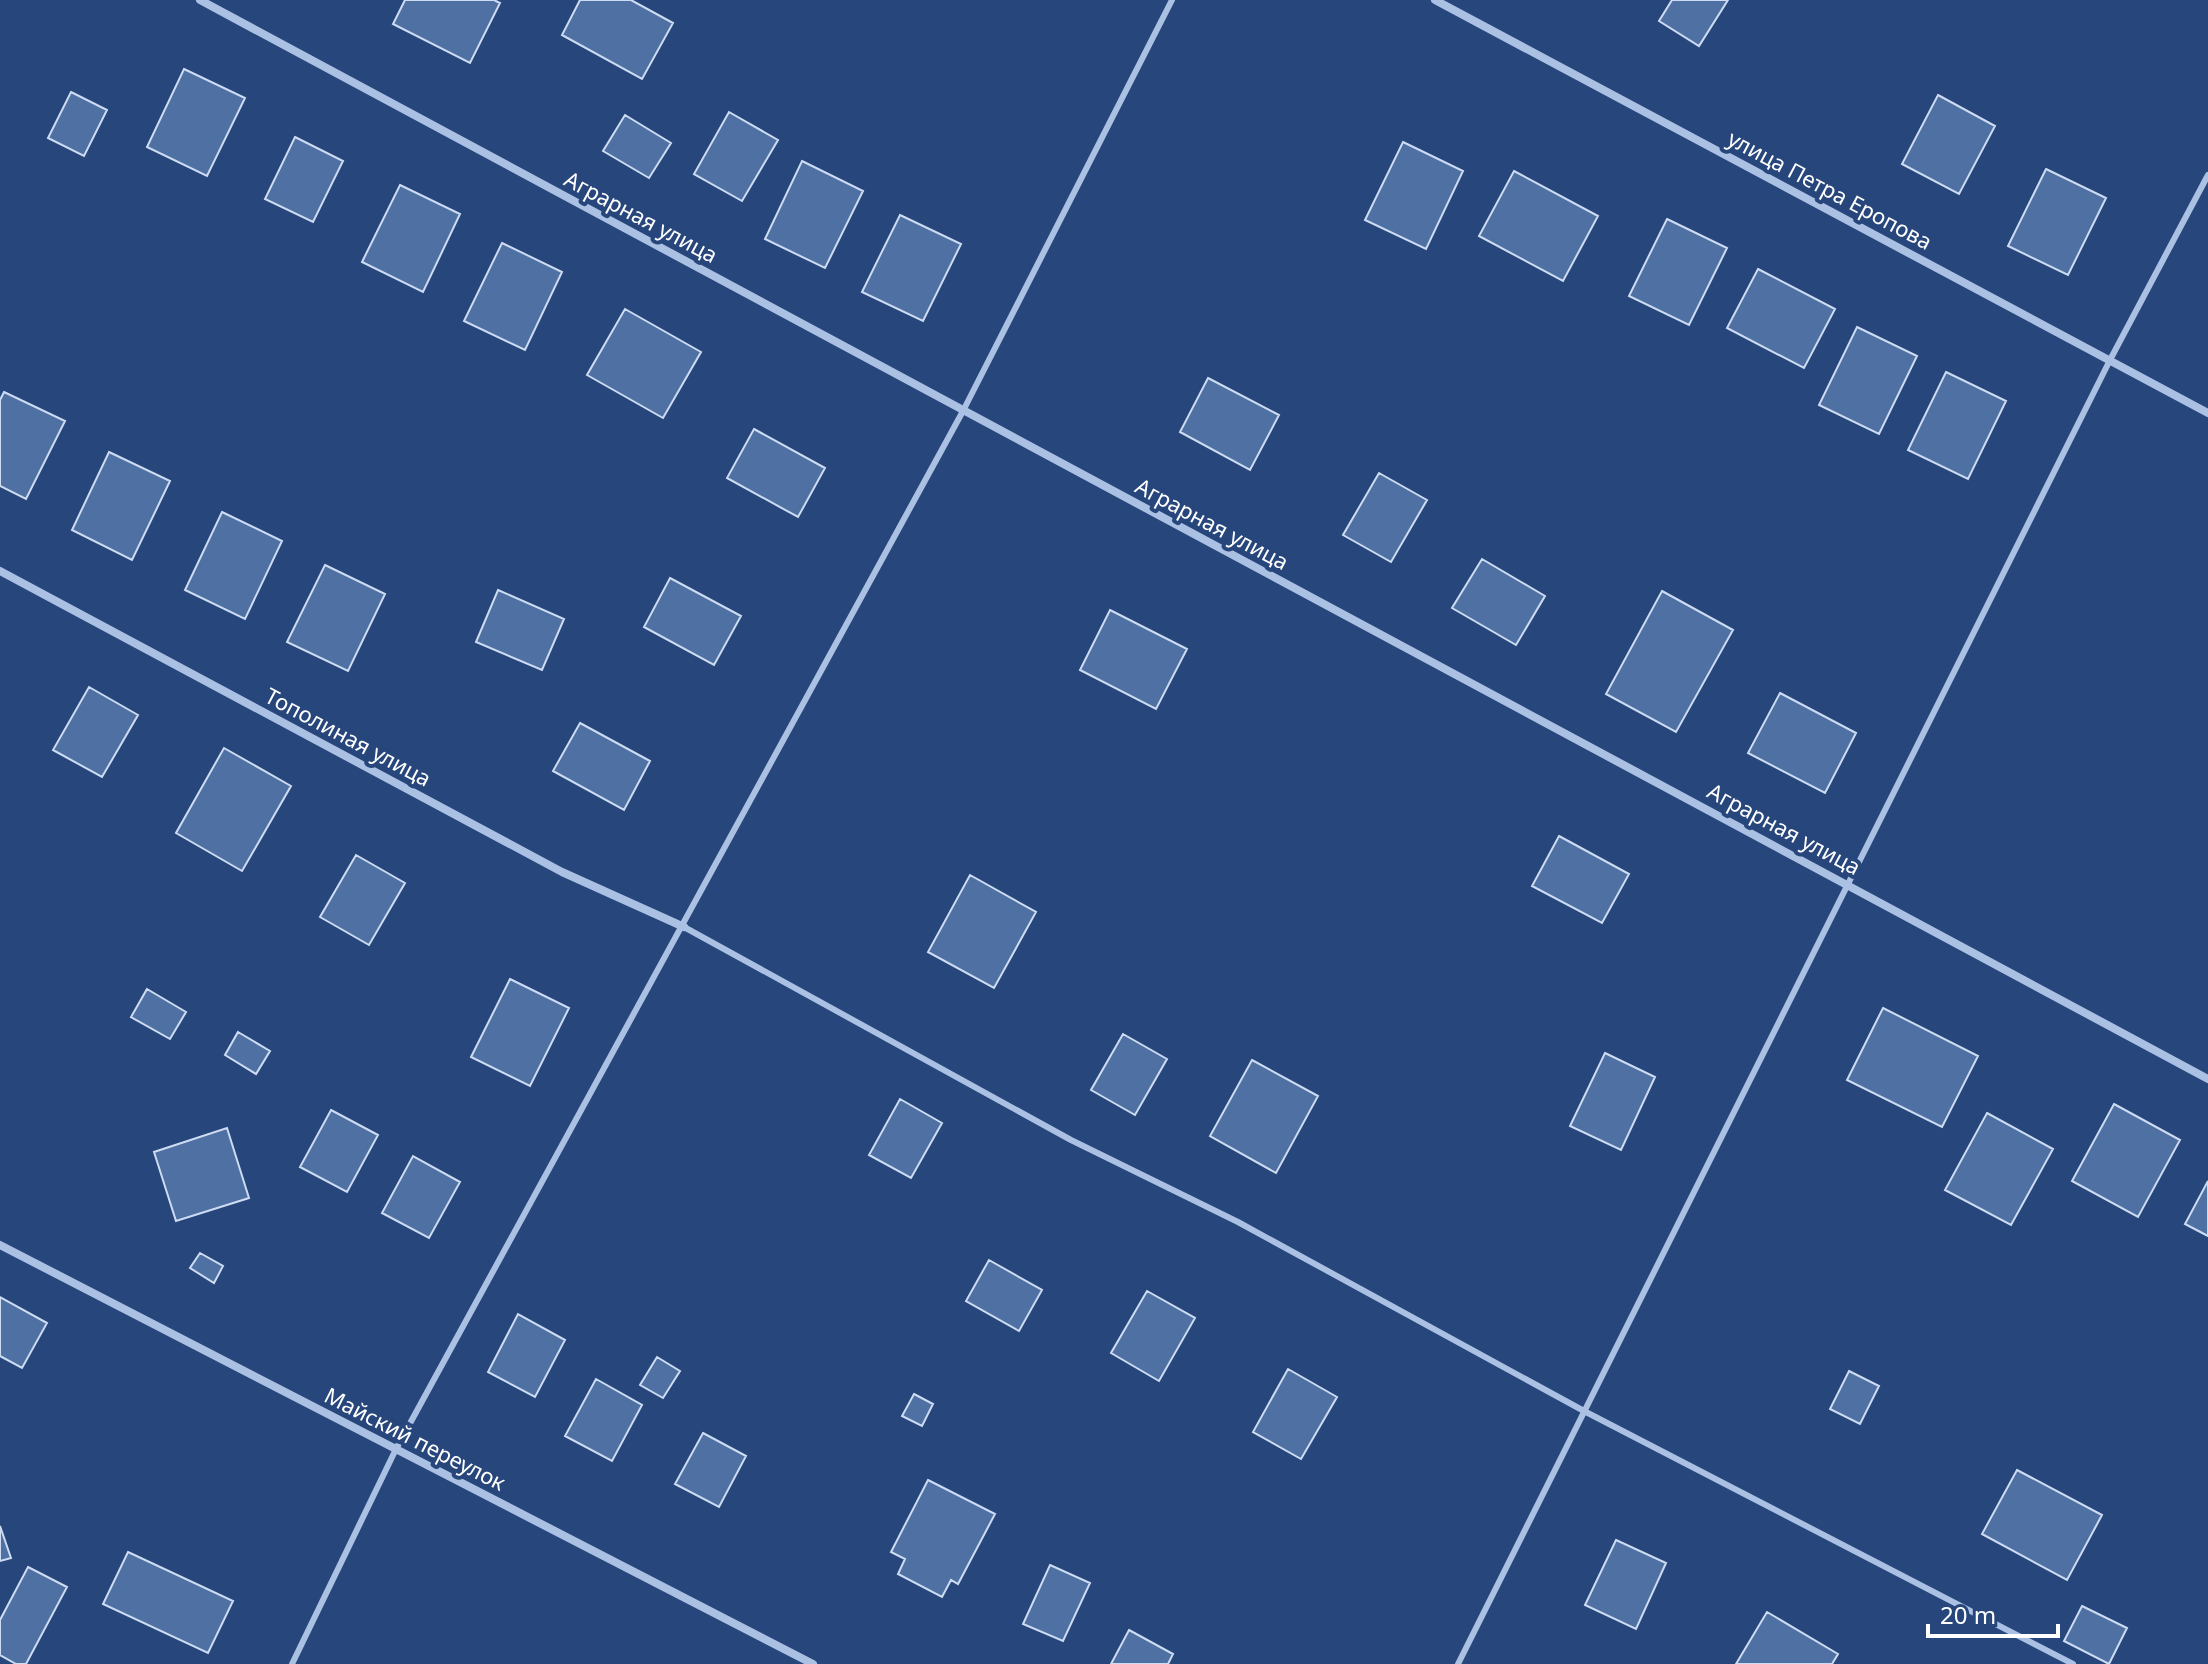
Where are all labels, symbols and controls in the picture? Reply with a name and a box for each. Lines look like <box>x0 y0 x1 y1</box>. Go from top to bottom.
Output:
street label: улица Петра Еропова <box>1723 122 1938 256</box>
street label: Аграрная улица <box>560 163 723 269</box>
street label: Аграрная улица <box>1131 470 1294 576</box>
street label: Тополиная улица <box>260 680 437 793</box>
street label: Аграрная улица <box>1703 775 1866 881</box>
street label: Майский переулок <box>320 1379 511 1497</box>
scale bar <box>1928 1588 2058 1638</box>
text: 20 m <box>1940 1598 1996 1631</box>

